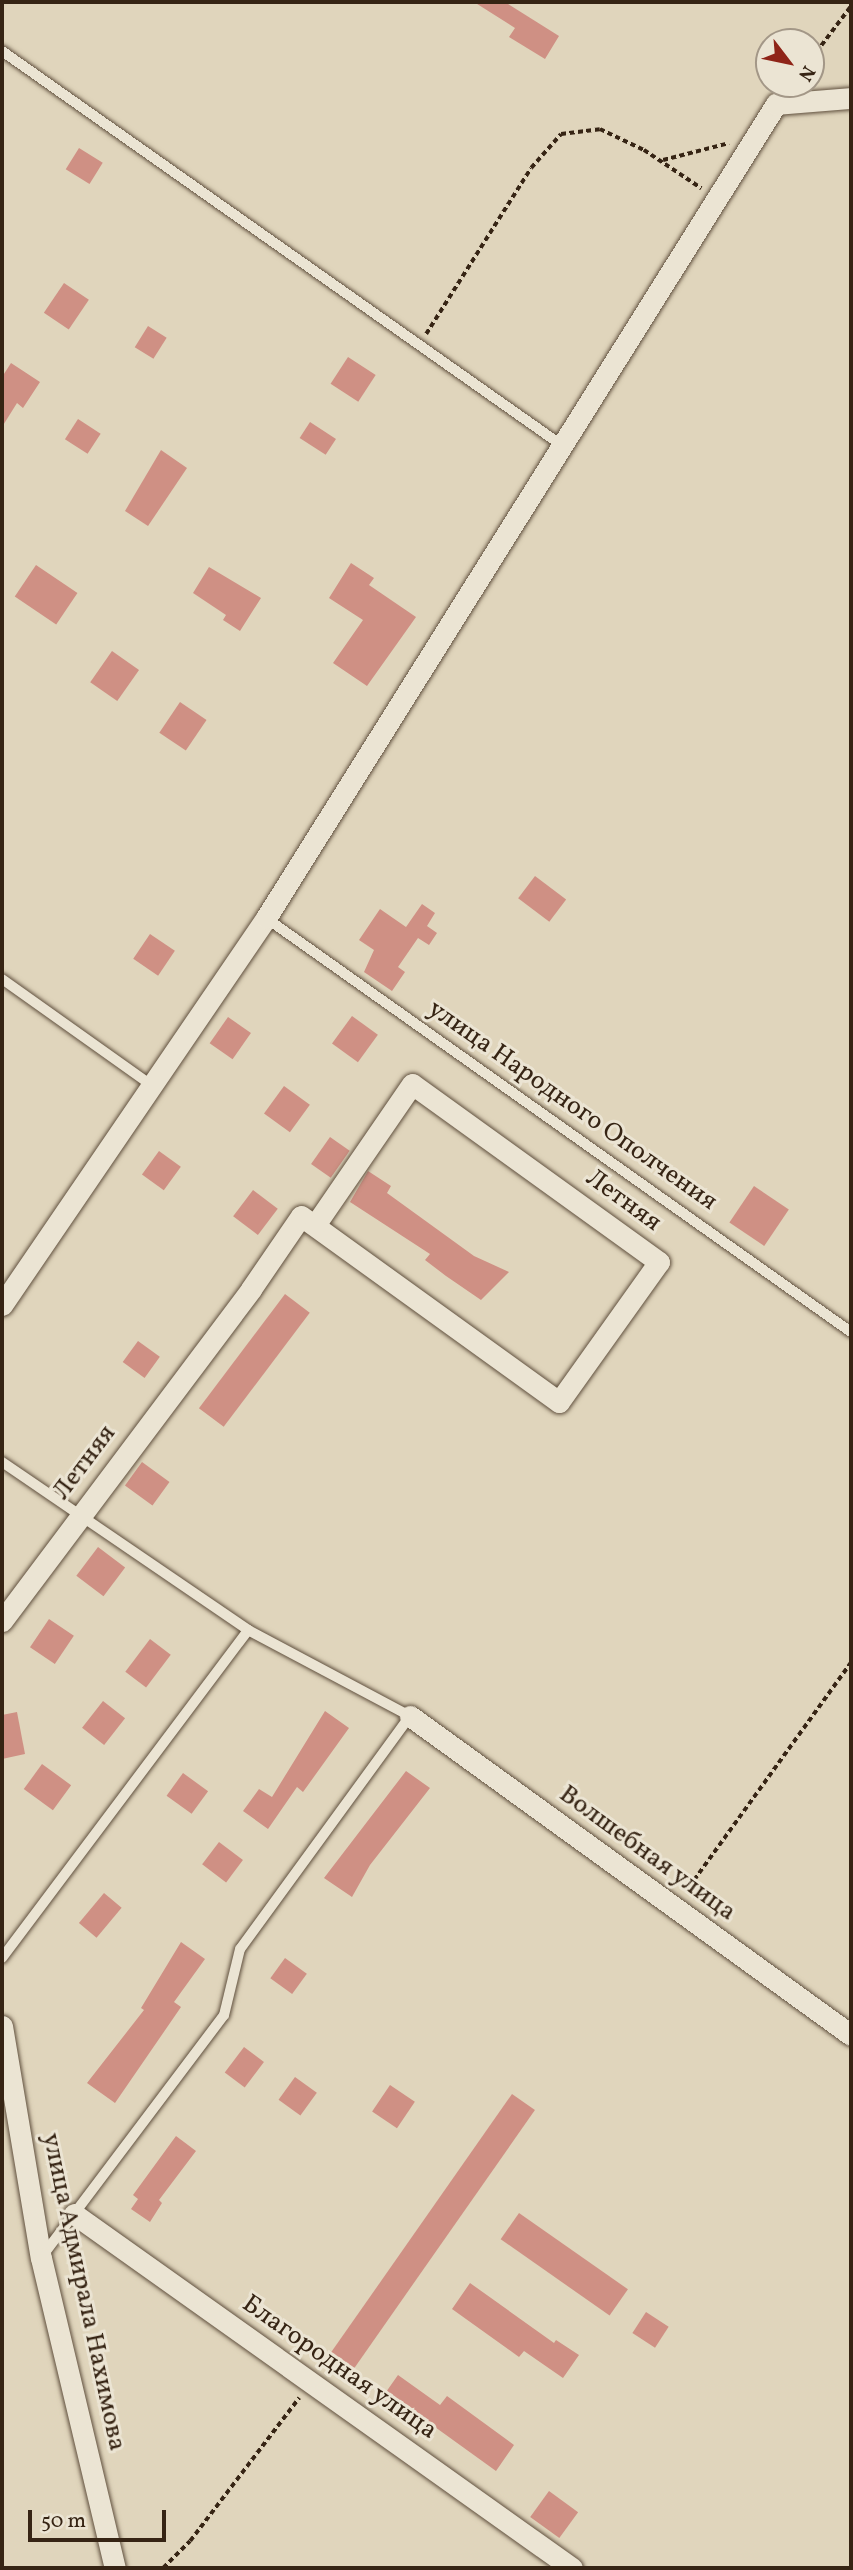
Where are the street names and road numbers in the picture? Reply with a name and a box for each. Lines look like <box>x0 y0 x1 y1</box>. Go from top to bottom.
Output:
street label: улица Народного Ополчения <box>421 994 723 1218</box>
street label: Летняя <box>579 1163 667 1239</box>
street label: Летняя <box>47 1419 123 1507</box>
street label: Волшебная улица <box>552 1779 742 1929</box>
street label: улица Адмирала Нахимова <box>34 2130 132 2454</box>
street label: Благородная улица <box>235 2289 443 2447</box>

